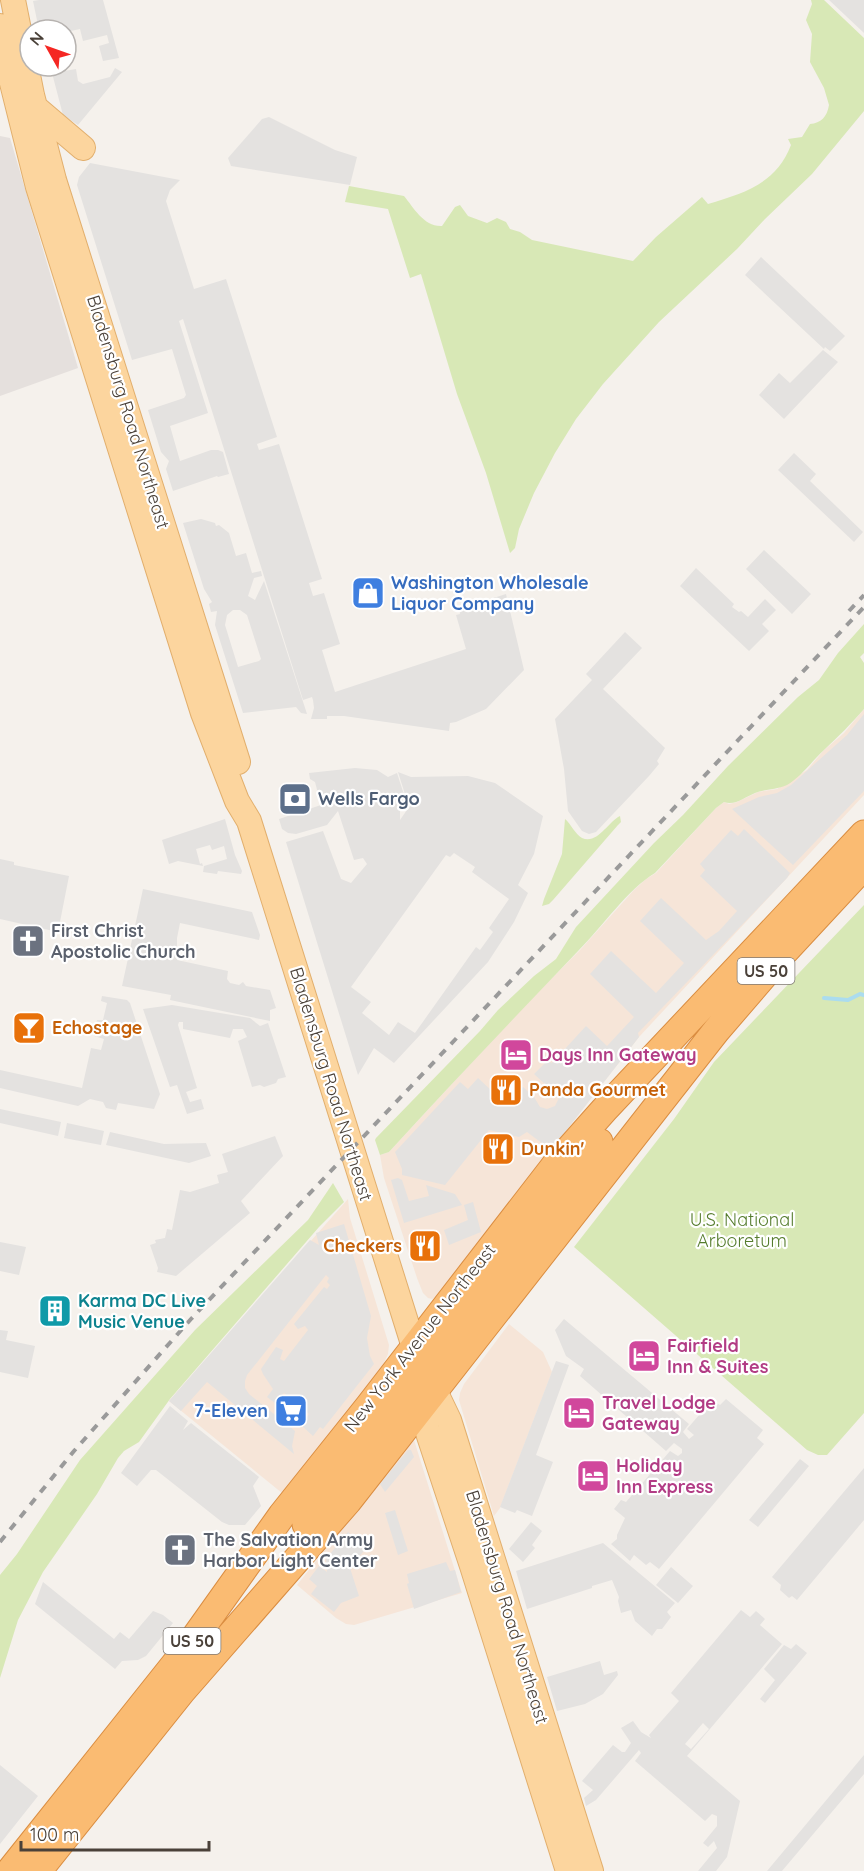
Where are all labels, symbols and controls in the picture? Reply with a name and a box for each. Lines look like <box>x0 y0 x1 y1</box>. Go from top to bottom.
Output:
north arrow <box>18 18 78 78</box>
text: N <box>25 27 48 49</box>
street label: Bladensburg Road Northeast <box>82 292 175 531</box>
place label: Washington Wholesale Liquor Company <box>391 571 589 615</box>
shop icon: Washington Wholesale Liquor Company <box>350 575 386 611</box>
bank icon: Wells Fargo <box>277 781 313 817</box>
place label: Wells Fargo <box>318 787 420 810</box>
place label: First Christ Apostolic Church <box>51 919 195 963</box>
church icon: First Christ Apostolic Church <box>10 923 46 959</box>
road number: US 50 <box>738 958 795 984</box>
street label: Bladensburg Road Northeast <box>285 964 378 1203</box>
bar icon: Echostage <box>11 1010 47 1046</box>
place label: Echostage <box>52 1016 142 1039</box>
hotel icon: Days Inn Gateway <box>498 1037 534 1073</box>
place label: Days Inn Gateway <box>539 1043 696 1066</box>
restaurant icon: Panda Gourmet <box>488 1072 524 1108</box>
place label: Panda Gourmet <box>529 1078 666 1101</box>
restaurant icon: Dunkin' <box>480 1131 516 1167</box>
place label: Dunkin' <box>521 1137 584 1160</box>
park label: U.S. National Arboretum <box>690 1208 794 1252</box>
restaurant icon: Checkers <box>407 1228 443 1264</box>
place label: Checkers <box>323 1234 402 1257</box>
street label: New York Avenue Northeast <box>339 1239 500 1436</box>
place label: Karma DC Live Music Venue <box>78 1289 206 1333</box>
building icon: Karma DC Live Music Venue <box>37 1293 73 1329</box>
place label: Fairfield Inn & Suites <box>667 1334 769 1378</box>
hotel icon: Fairfield Inn & Suites <box>626 1338 662 1374</box>
place label: Travel Lodge Gateway <box>602 1391 716 1435</box>
supermarket icon: 7-Eleven <box>273 1393 309 1429</box>
hotel icon: Travel Lodge Gateway <box>561 1395 597 1431</box>
place label: 7-Eleven <box>194 1399 268 1422</box>
place label: Holiday Inn Express <box>616 1454 714 1498</box>
hotel icon: Holiday Inn Express <box>575 1458 611 1494</box>
street label: Bladensburg Road Northeast <box>461 1487 554 1726</box>
place label: The Salvation Army Harbor Light Center <box>203 1528 378 1572</box>
church icon: The Salvation Army Harbor Light Center <box>162 1532 198 1568</box>
road number: US 50 <box>164 1628 220 1654</box>
scale bar <box>21 1814 208 1852</box>
text: 100 m <box>30 1823 79 1846</box>

